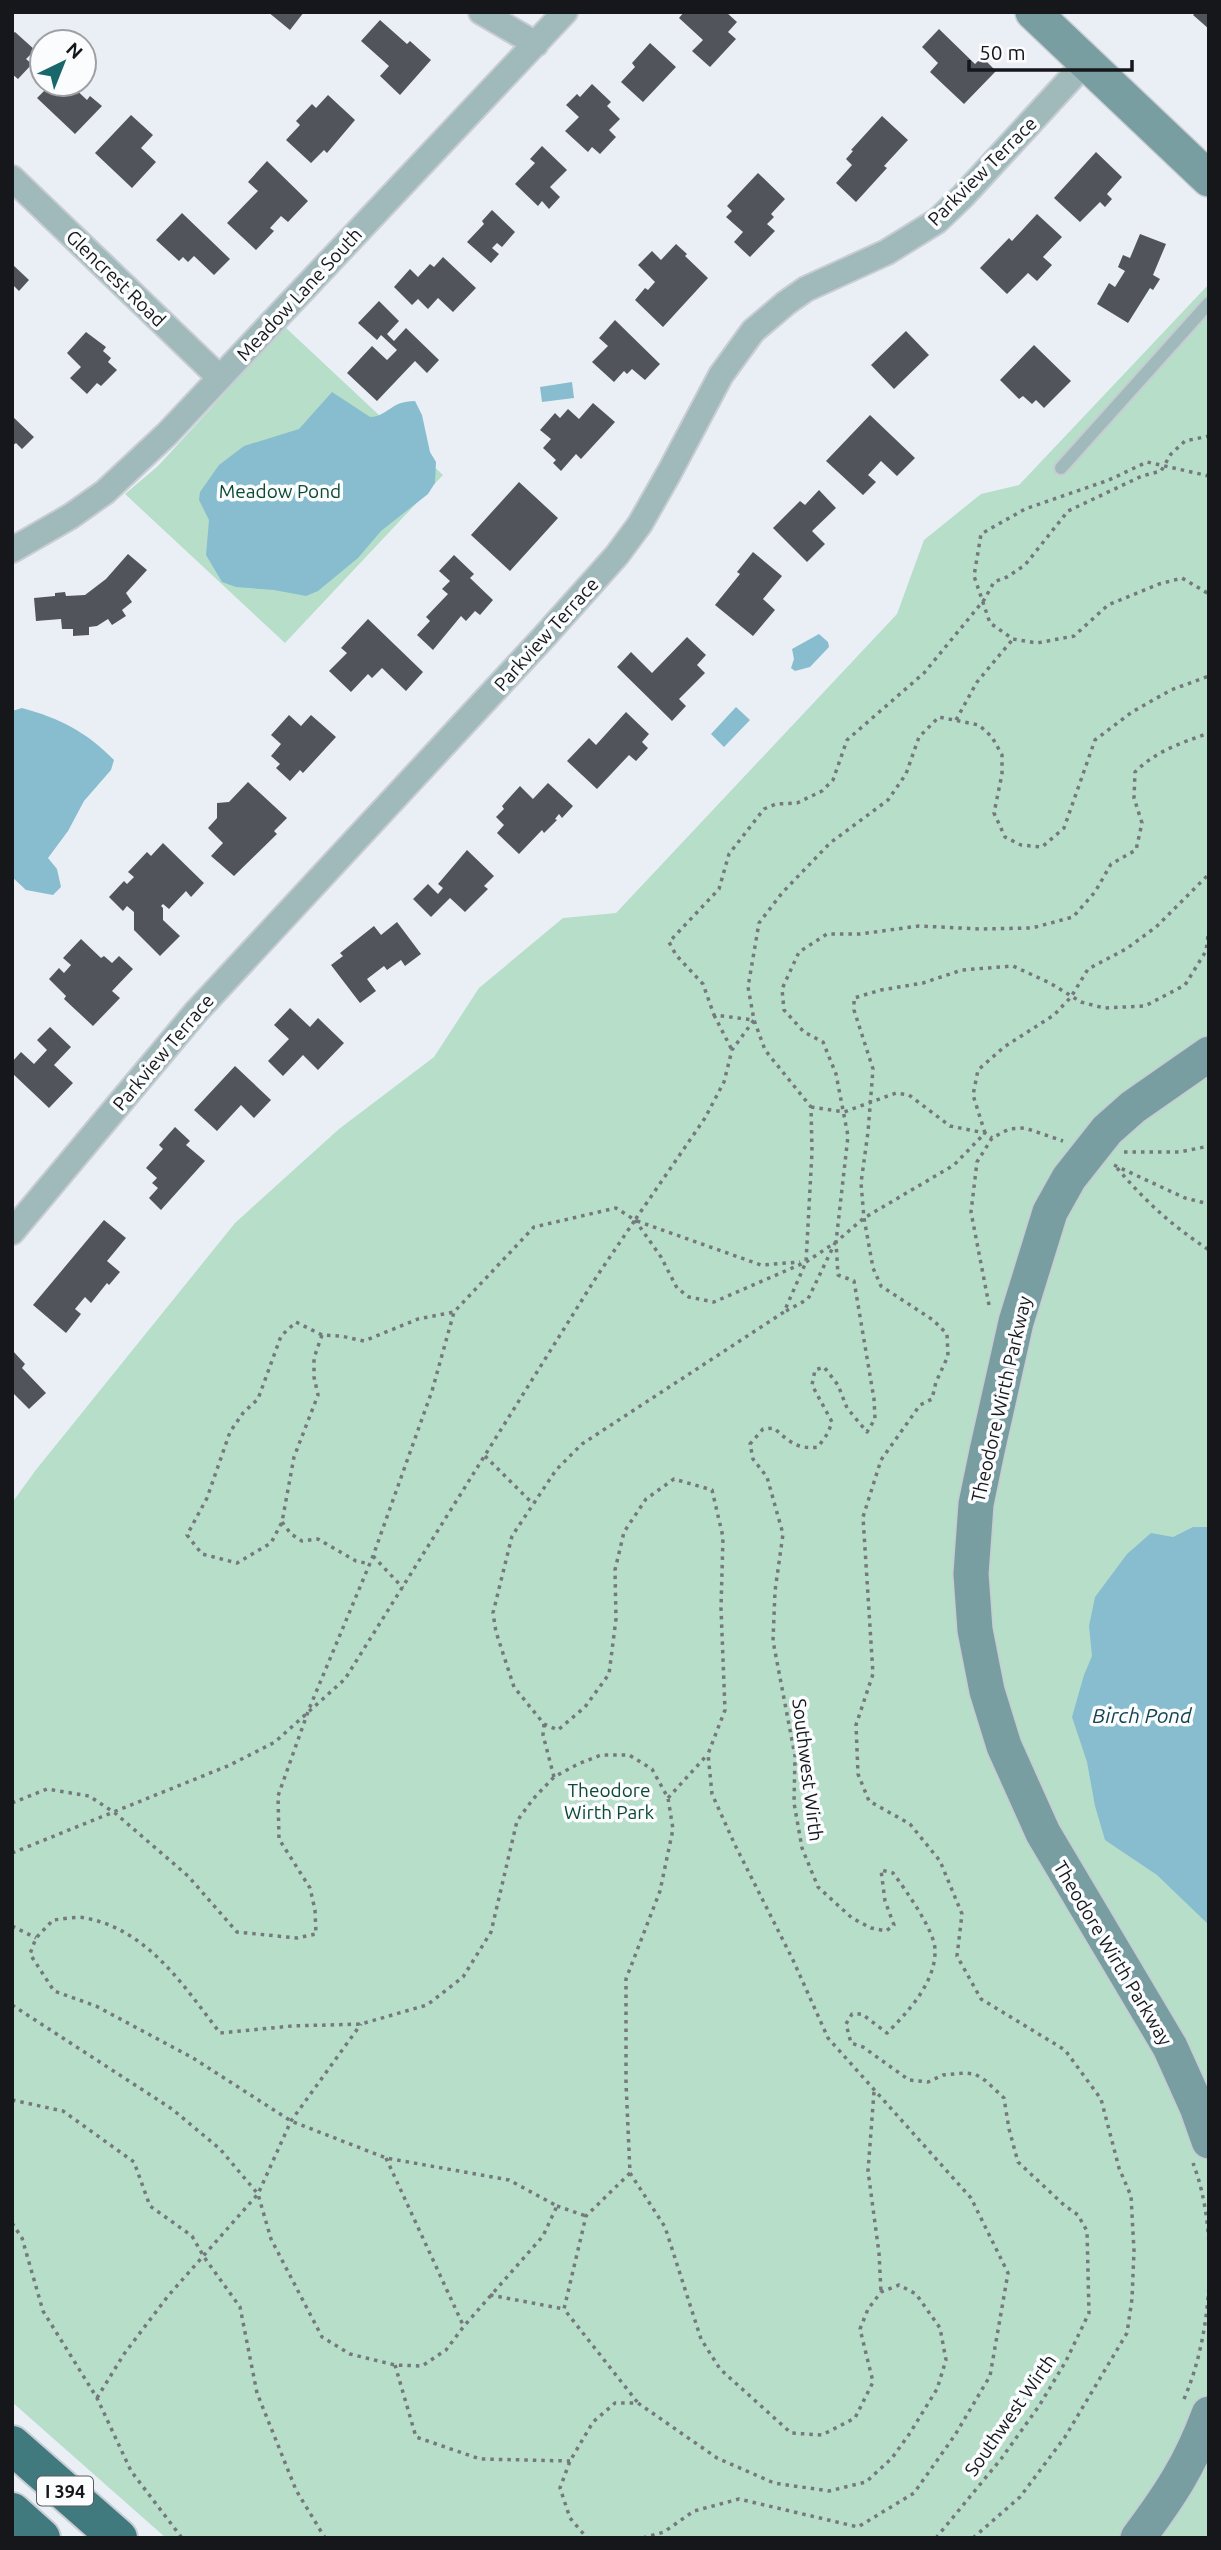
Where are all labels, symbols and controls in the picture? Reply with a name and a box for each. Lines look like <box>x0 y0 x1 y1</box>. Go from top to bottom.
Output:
north arrow <box>28 28 98 98</box>
scale bar <box>969 28 1132 72</box>
text: N <box>62 38 87 63</box>
text: 50 m <box>979 40 1026 64</box>
street label: Parkview Terrace <box>923 112 1041 230</box>
street label: Meadow Lane South <box>232 223 366 365</box>
street label: Glencrest Road <box>62 225 170 331</box>
park label: Meadow Pond <box>219 480 341 502</box>
street label: Parkview Terrace <box>489 573 603 695</box>
street label: Parkview Terrace <box>108 989 218 1115</box>
street label: Theodore Wirth Parkway <box>967 1294 1035 1504</box>
street label: Southwest Wirth <box>788 1697 828 1843</box>
water label: Birch Pond <box>1092 1703 1193 1727</box>
park label: Theodore Wirth Park <box>564 1779 654 1823</box>
street label: Theodore Wirth Parkway <box>1049 1857 1177 2049</box>
street label: Southwest Wirth <box>960 2350 1060 2480</box>
road number: I 394 <box>37 2476 93 2505</box>

